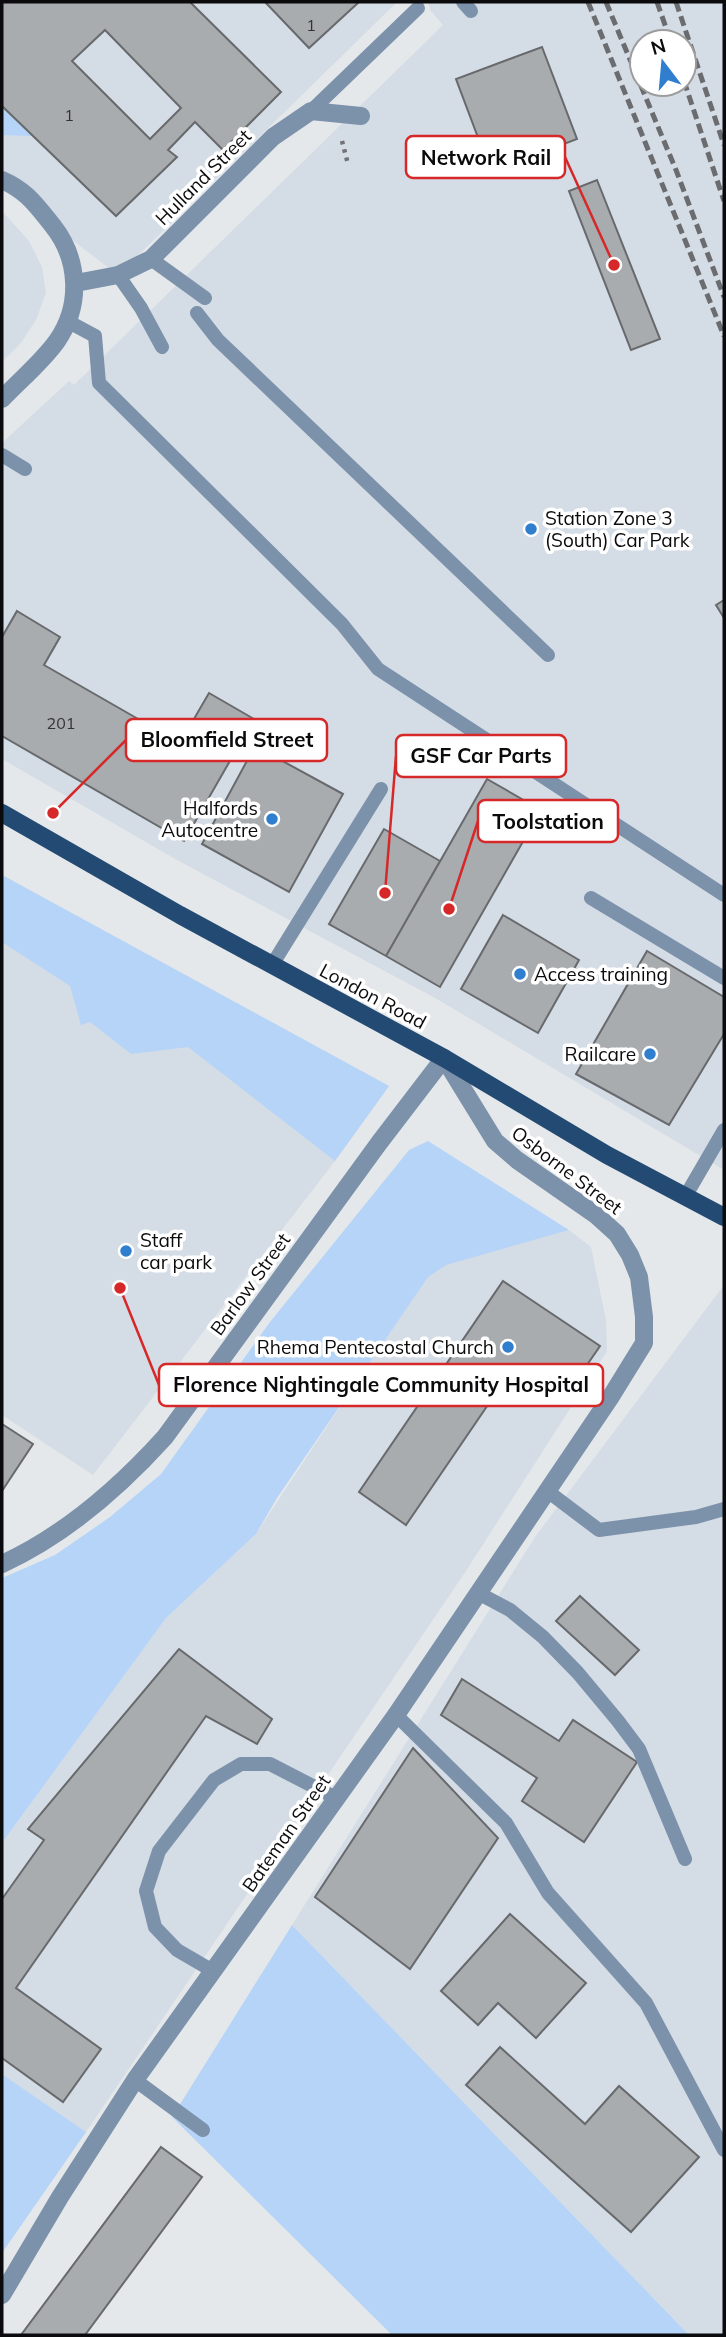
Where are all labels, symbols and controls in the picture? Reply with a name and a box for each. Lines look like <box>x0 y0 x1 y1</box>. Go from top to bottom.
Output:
house number: 1 <box>306 15 316 35</box>
north arrow <box>628 28 698 98</box>
text: N <box>648 33 669 60</box>
house number: 1 <box>64 105 74 125</box>
street label: Hulland Street <box>150 124 256 230</box>
callout: Network Rail <box>406 136 565 178</box>
text: Network Rail <box>421 144 551 170</box>
place label: Station Zone 3 (South) Car Park <box>545 506 690 552</box>
marker: Station Zone 3 (South) Car Park <box>523 521 539 537</box>
house number: 201 <box>47 713 75 733</box>
callout: Bloomfield Street <box>126 719 327 761</box>
text: Bloomfield Street <box>140 726 314 752</box>
callout: GSF Car Parts <box>396 735 566 777</box>
text: GSF Car Parts <box>410 742 552 768</box>
place label: Halfords Autocentre <box>161 796 258 842</box>
callout: Toolstation <box>478 800 618 842</box>
text: Toolstation <box>492 808 604 834</box>
marker: Halfords Autocentre <box>264 811 280 827</box>
street label: London Road <box>316 958 430 1034</box>
place label: Access training <box>534 962 668 986</box>
marker: Access training <box>512 966 528 982</box>
place label: Railcare <box>565 1042 636 1066</box>
marker: Railcare <box>642 1046 658 1062</box>
street label: Osborne Street <box>507 1121 627 1220</box>
place label: Staff car park <box>140 1228 212 1274</box>
street label: Barlow Street <box>205 1228 295 1340</box>
marker: Staff car park <box>118 1243 134 1259</box>
place label: Rhema Pentecostal Church <box>257 1335 494 1359</box>
marker: Rhema Pentecostal Church <box>500 1339 516 1355</box>
callout: Florence Nightingale Community Hospital <box>159 1364 603 1406</box>
text: Florence Nightingale Community Hospital <box>173 1371 589 1397</box>
street label: Bateman Street <box>237 1769 336 1896</box>

